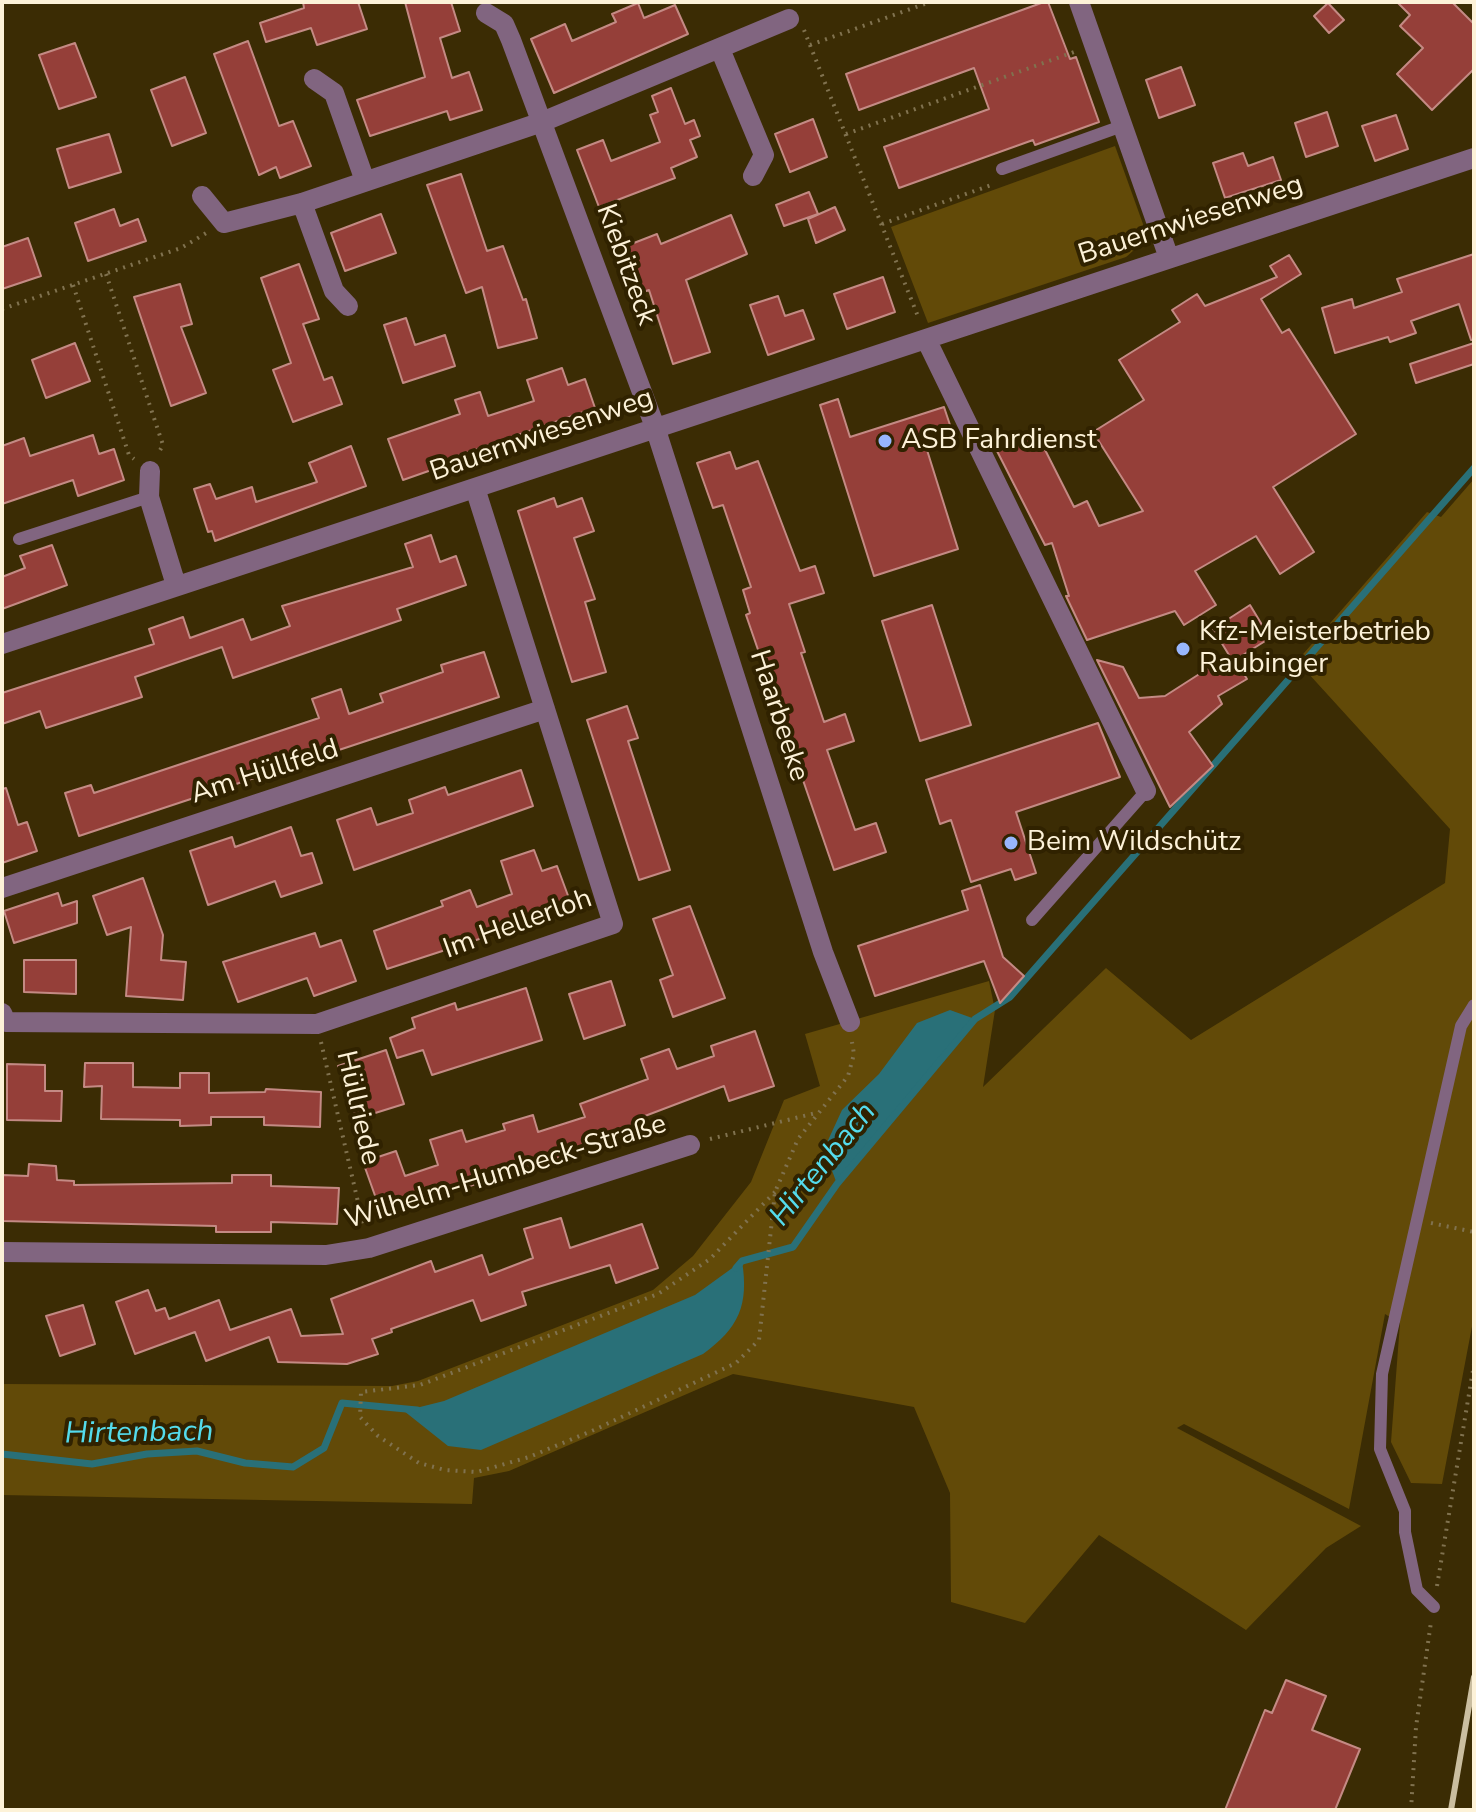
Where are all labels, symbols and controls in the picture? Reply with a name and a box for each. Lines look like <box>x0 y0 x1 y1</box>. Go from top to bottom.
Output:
street label: Bauernwiesenweg <box>1075 169 1307 273</box>
street label: Kiebitzeck <box>588 200 662 330</box>
street label: Bauernwiesenweg <box>426 382 658 490</box>
place label: ASB Fahrdienst <box>901 424 1097 458</box>
marker: ASB Fahrdienst <box>876 432 894 450</box>
place label: Kfz-Meisterbetrieb Raubinger <box>1199 616 1431 682</box>
marker: Kfz-Meisterbetrieb Raubinger <box>1174 640 1192 658</box>
street label: Haarbeeke <box>741 646 815 786</box>
street label: Am Hüllfeld <box>187 733 343 813</box>
place label: Beim Wildschütz <box>1027 826 1241 860</box>
marker: Beim Wildschütz <box>1002 834 1020 852</box>
street label: Im Hellerloh <box>439 883 597 967</box>
street label: Hüllriede <box>328 1048 386 1168</box>
water label: Hirtenbach <box>763 1096 885 1234</box>
street label: Wilhelm-Humbeck-Straße <box>341 1108 671 1238</box>
water label: Hirtenbach <box>64 1415 214 1453</box>

